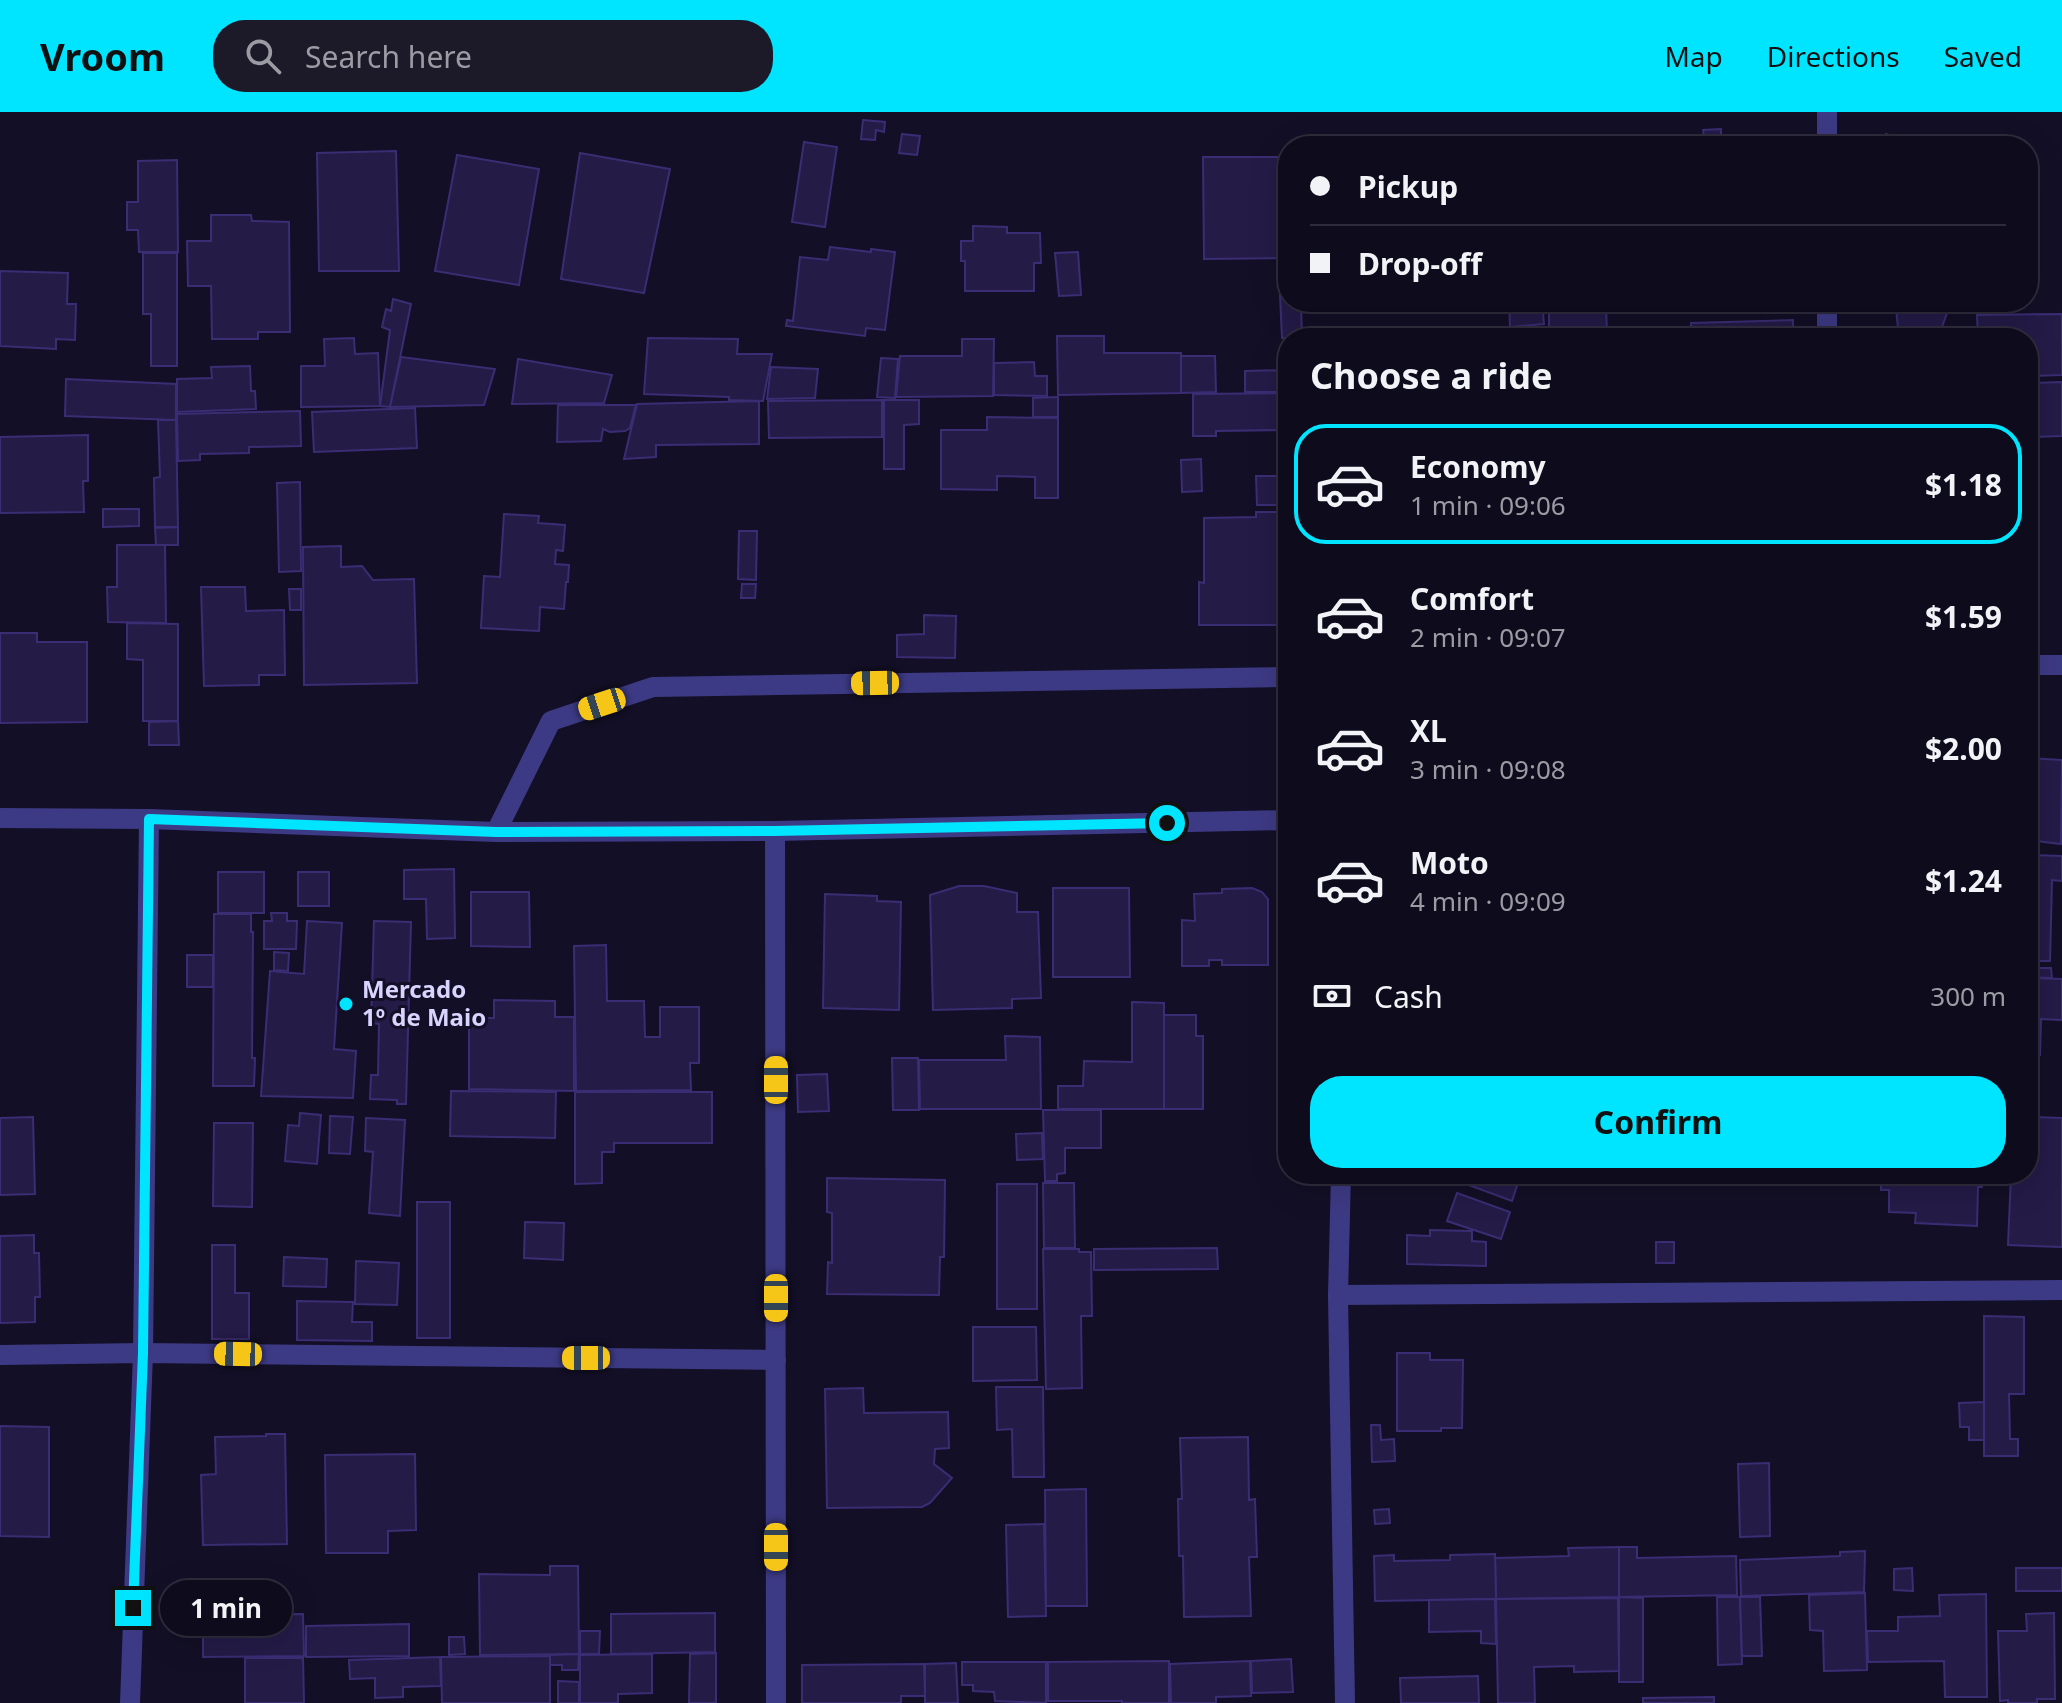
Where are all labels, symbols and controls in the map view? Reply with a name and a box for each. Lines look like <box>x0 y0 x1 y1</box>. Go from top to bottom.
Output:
search box <box>213 20 773 92</box>
text: Vroom <box>40 30 165 82</box>
icon: search <box>241 34 285 78</box>
text: Search here <box>305 36 472 77</box>
text: Map <box>1664 37 1723 75</box>
text: Directions <box>1767 37 1900 75</box>
text: Saved <box>1944 37 2022 75</box>
text: Pickup <box>1358 166 1458 207</box>
text: Drop-off <box>1358 243 1482 284</box>
text: Choose a ride <box>1310 351 1552 400</box>
text: Economy <box>1410 446 1546 487</box>
icon: car <box>1314 448 1386 520</box>
text: $1.18 <box>1925 464 2002 505</box>
text: 1 min · 09:06 <box>1410 487 1566 523</box>
text: Comfort <box>1410 578 1534 619</box>
icon: car <box>1314 580 1386 652</box>
text: $1.59 <box>1925 596 2002 637</box>
text: 2 min · 09:07 <box>1410 619 1566 655</box>
car <box>851 671 899 695</box>
car <box>575 685 629 723</box>
text: XL <box>1410 710 1447 751</box>
icon: car <box>1314 712 1386 784</box>
text: $2.00 <box>1925 728 2002 769</box>
text: 3 min · 09:08 <box>1410 751 1566 787</box>
route start <box>1149 805 1185 841</box>
text: Moto <box>1410 842 1489 883</box>
icon: car <box>1314 844 1386 916</box>
text: $1.24 <box>1925 860 2002 901</box>
text: 4 min · 09:09 <box>1410 883 1566 919</box>
place label: Mercado 1º de Maio <box>362 972 486 1033</box>
icon: cash <box>1310 974 1354 1018</box>
text: Cash <box>1374 976 1443 1017</box>
text: 300 m <box>1930 978 2006 1014</box>
marker: Mercado 1º de Maio <box>337 995 355 1013</box>
car <box>764 1056 788 1104</box>
button: Confirm <box>1310 1076 2006 1168</box>
car <box>764 1274 788 1322</box>
car <box>214 1342 262 1366</box>
car <box>562 1346 610 1370</box>
car <box>764 1523 788 1571</box>
callout: 1 min <box>161 1580 293 1636</box>
route end <box>115 1590 151 1626</box>
text: 1 min <box>190 1590 262 1626</box>

